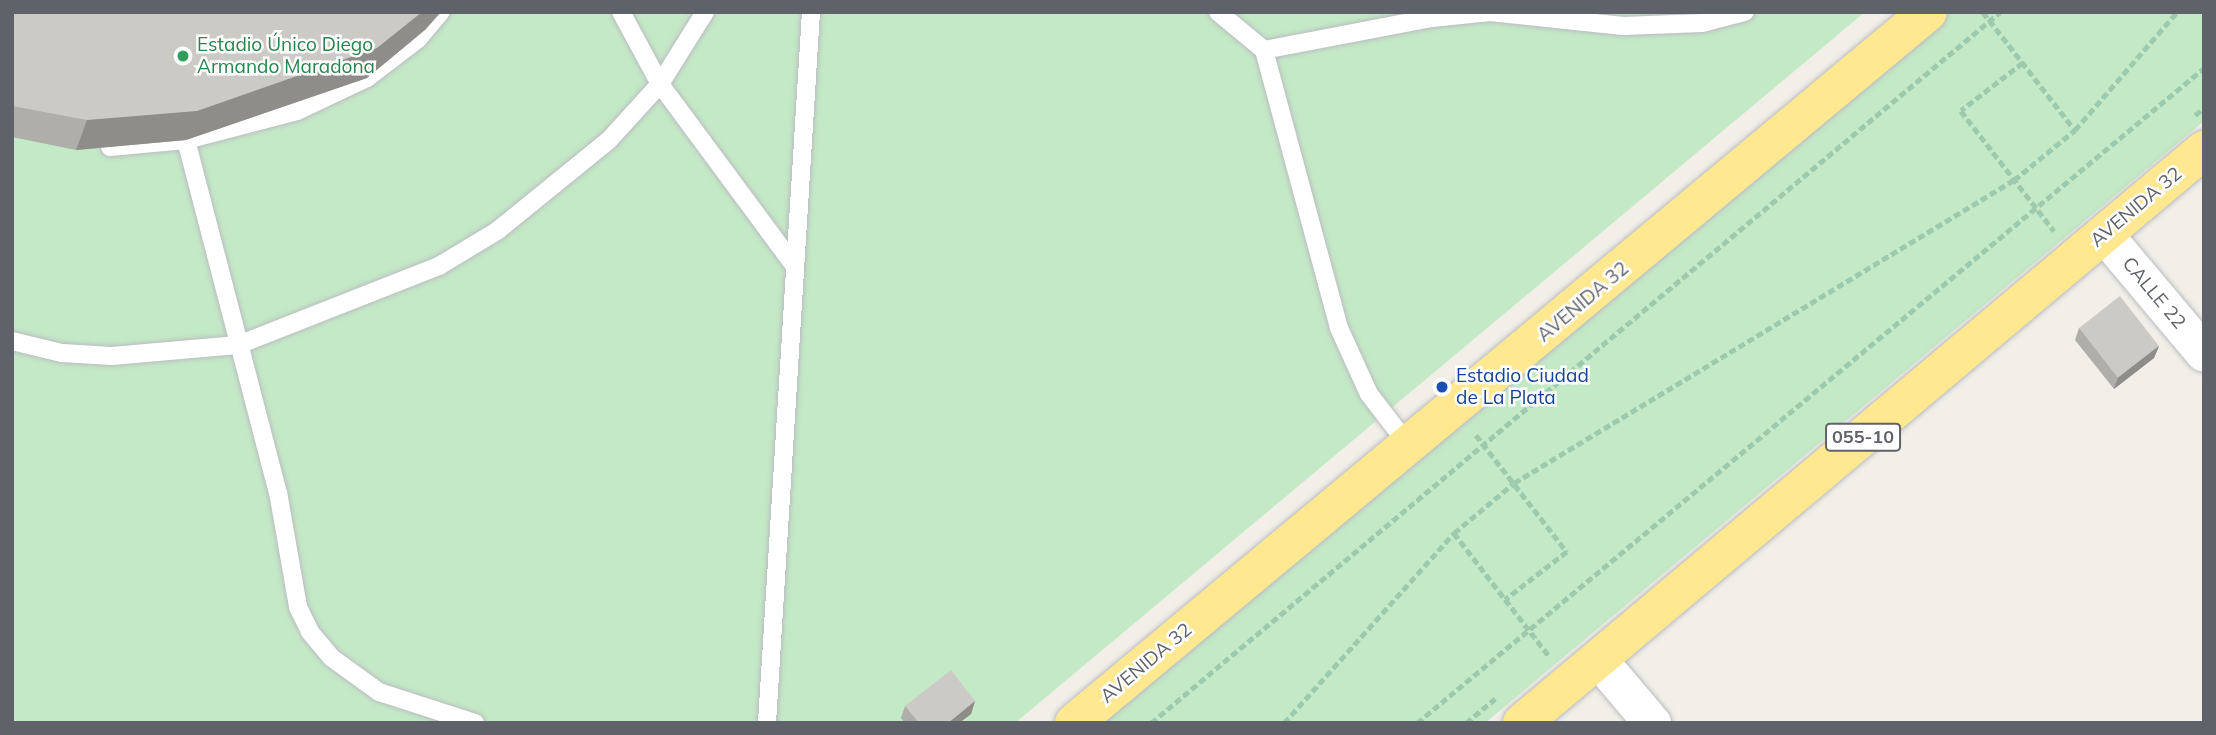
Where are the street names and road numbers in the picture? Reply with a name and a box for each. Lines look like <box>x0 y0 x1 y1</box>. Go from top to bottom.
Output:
street label: AVENIDA 32 <box>2086 162 2186 252</box>
street label: CALLE 22 <box>2118 253 2190 333</box>
street label: AVENIDA 32 <box>1533 257 1633 347</box>
road number: 055-10 <box>1825 422 1902 452</box>
street label: AVENIDA 32 <box>1096 618 1196 708</box>

